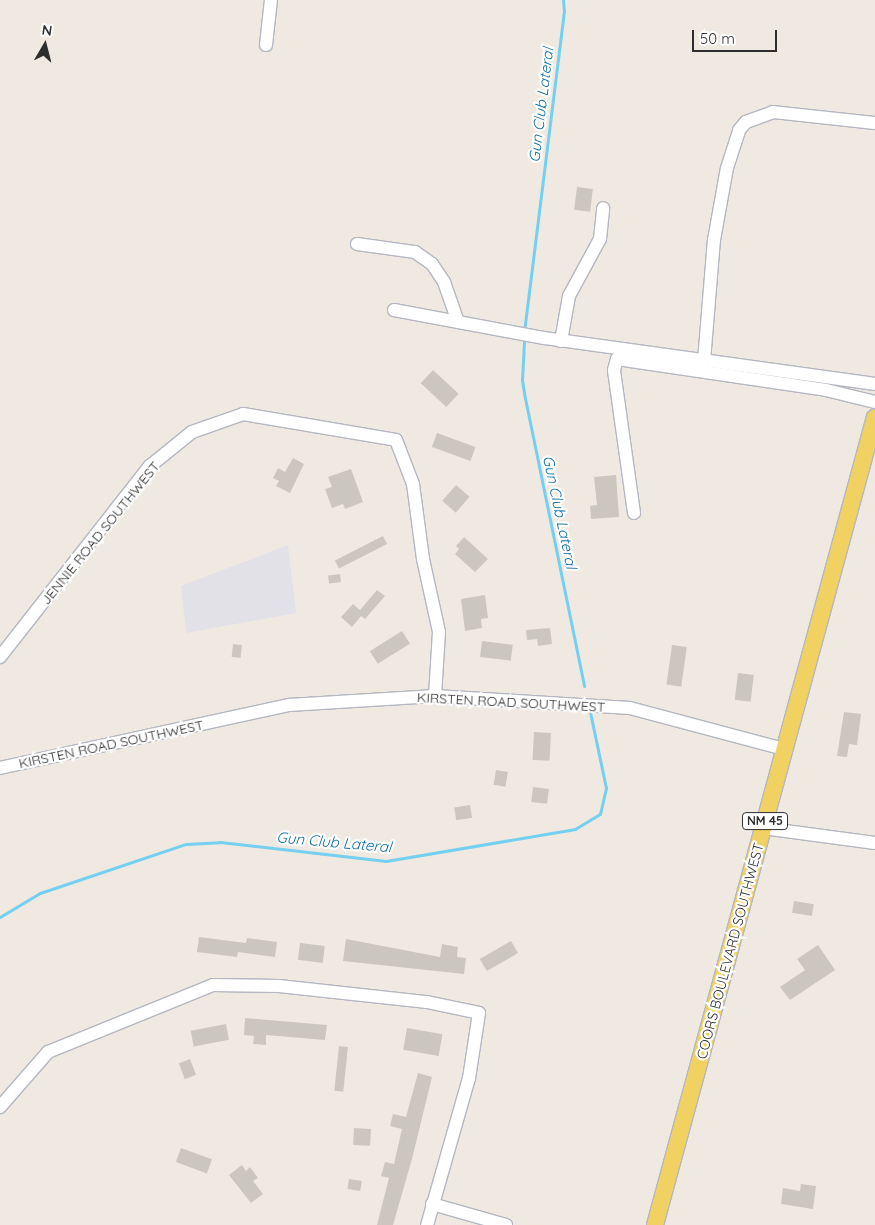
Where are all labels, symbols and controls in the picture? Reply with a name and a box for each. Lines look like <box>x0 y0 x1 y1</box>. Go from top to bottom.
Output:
north arrow <box>20 20 70 70</box>
scale bar <box>695 20 780 52</box>
text: N <box>41 21 53 40</box>
text: 50 m <box>700 29 735 48</box>
water label: Gun Club Lateral <box>525 47 557 163</box>
water label: Gun Club Lateral <box>539 454 581 570</box>
street label: JENNIE ROAD SOUTHWEST <box>37 458 163 608</box>
street label: KIRSTEN ROAD SOUTHWEST <box>417 689 605 715</box>
street label: KIRSTEN ROAD SOUTHWEST <box>17 716 205 772</box>
road number: NM 45 <box>741 811 789 830</box>
water label: Gun Club Lateral <box>276 828 392 856</box>
street label: COORS BOULEVARD SOUTHWEST <box>693 841 767 1061</box>

